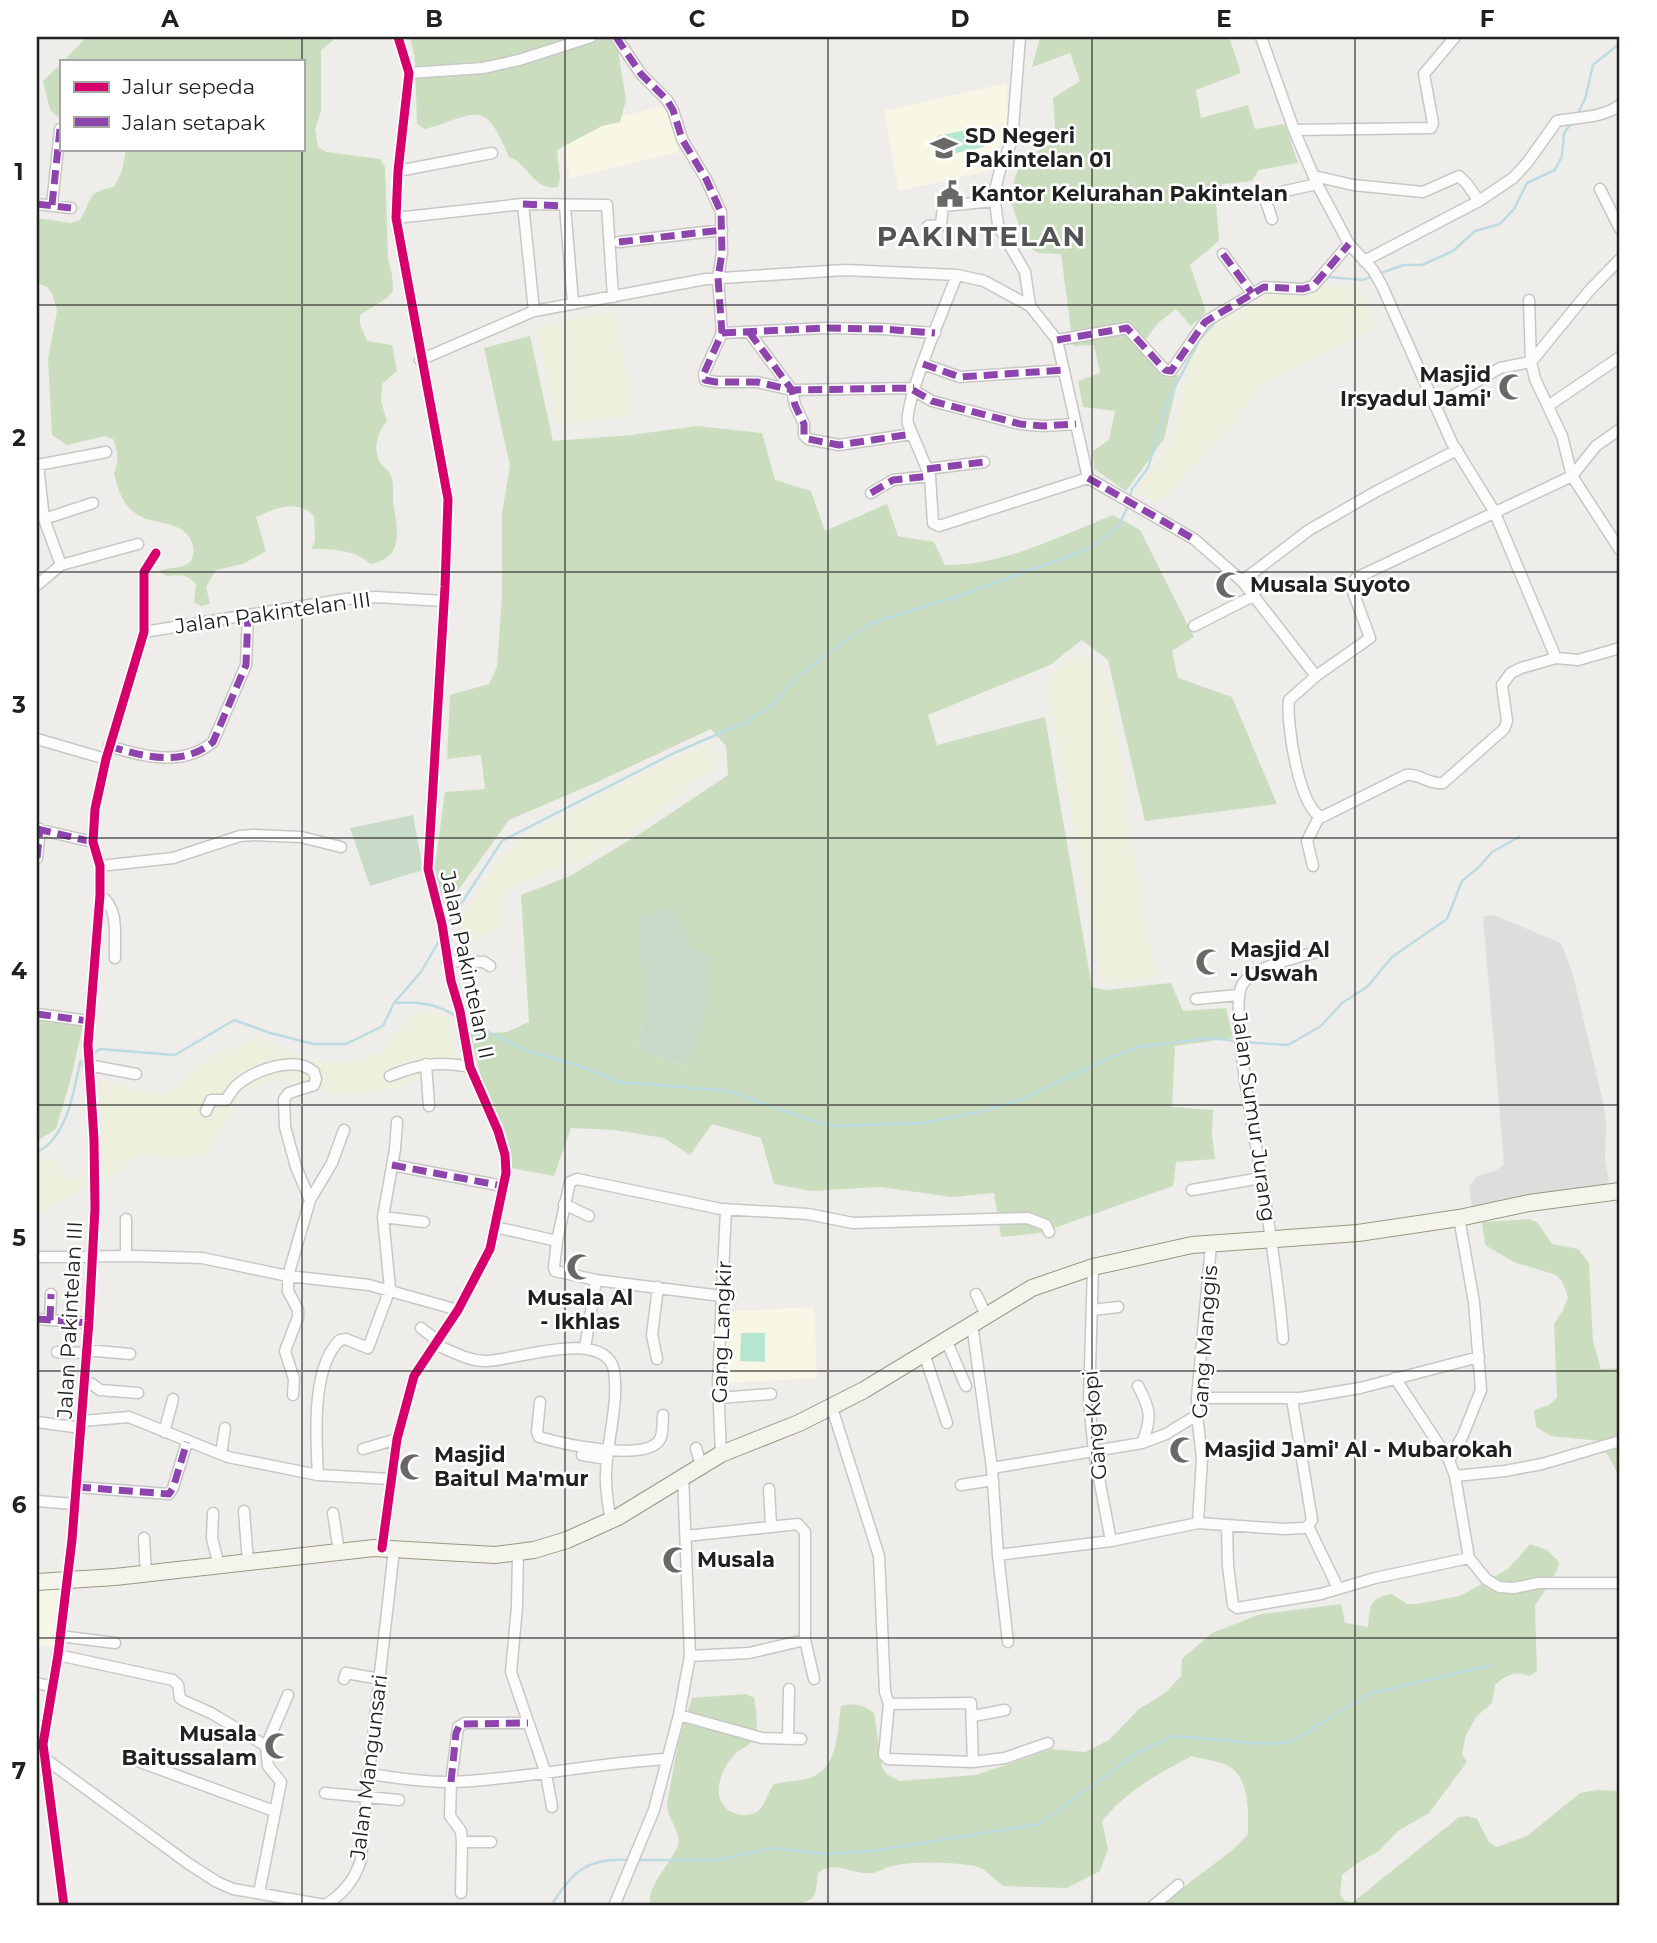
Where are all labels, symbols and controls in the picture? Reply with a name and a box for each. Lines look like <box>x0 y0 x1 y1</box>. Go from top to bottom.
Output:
text: A <box>160 5 179 33</box>
text: B <box>425 5 443 33</box>
text: C <box>689 5 706 33</box>
text: D <box>951 5 970 33</box>
text: E <box>1216 5 1232 33</box>
text: F <box>1480 5 1495 33</box>
legend <box>60 60 304 150</box>
text: Jalur sepeda <box>121 74 255 99</box>
text: Jalan setapak <box>121 110 266 135</box>
place label: SD Negeri Pakintelan 01 <box>965 123 1112 172</box>
school or university icon: SD Negeri Pakintelan 01 <box>929 133 959 163</box>
text: 1 <box>14 158 24 186</box>
public building icon: Kantor Kelurahan Pakintelan <box>935 179 965 209</box>
place label: Kantor Kelurahan Pakintelan <box>971 181 1288 206</box>
district label: PAKINTELAN <box>877 219 1087 253</box>
place label: Masjid Irsyadul Jami' <box>1340 362 1491 411</box>
mosque icon: Masjid Irsyadul Jami' <box>1497 372 1527 402</box>
text: 2 <box>12 424 26 452</box>
mosque icon: Musala Suyoto <box>1214 570 1244 600</box>
place label: Musala Suyoto <box>1250 572 1410 597</box>
street label: Jalan Pakintelan III <box>172 586 373 639</box>
text: 3 <box>11 691 26 719</box>
street label: Jalan Pakintelan II <box>435 868 500 1061</box>
place label: Masjid Al - Uswah <box>1230 937 1330 986</box>
mosque icon: Masjid Al - Uswah <box>1194 947 1224 977</box>
text: 4 <box>11 957 27 985</box>
street label: Jalan Sumur Jurang <box>1227 1010 1282 1223</box>
street label: Jalan Pakintelan III <box>52 1221 87 1420</box>
text: 5 <box>12 1224 26 1252</box>
mosque icon: Musala Al - Ikhlas <box>565 1252 595 1282</box>
street label: Gang Langkir <box>707 1260 736 1404</box>
street label: Gang Manggis <box>1187 1264 1222 1420</box>
place label: Musala Al - Ikhlas <box>527 1285 633 1334</box>
street label: Gang Kopi <box>1077 1369 1112 1481</box>
mosque icon: Masjid Jami' Al - Mubarokah <box>1168 1435 1198 1465</box>
place label: Masjid Jami' Al - Mubarokah <box>1204 1437 1513 1462</box>
place label: Masjid Baitul Ma'mur <box>434 1442 589 1491</box>
mosque icon: Masjid Baitul Ma'mur <box>398 1452 428 1482</box>
text: 6 <box>12 1491 27 1519</box>
mosque icon: Musala <box>661 1545 691 1575</box>
place label: Musala <box>697 1547 775 1572</box>
street label: Jalan Mangunsari <box>345 1673 392 1862</box>
place label: Musala Baitussalam <box>122 1721 257 1770</box>
mosque icon: Musala Baitussalam <box>263 1731 293 1761</box>
text: 7 <box>12 1757 26 1785</box>

